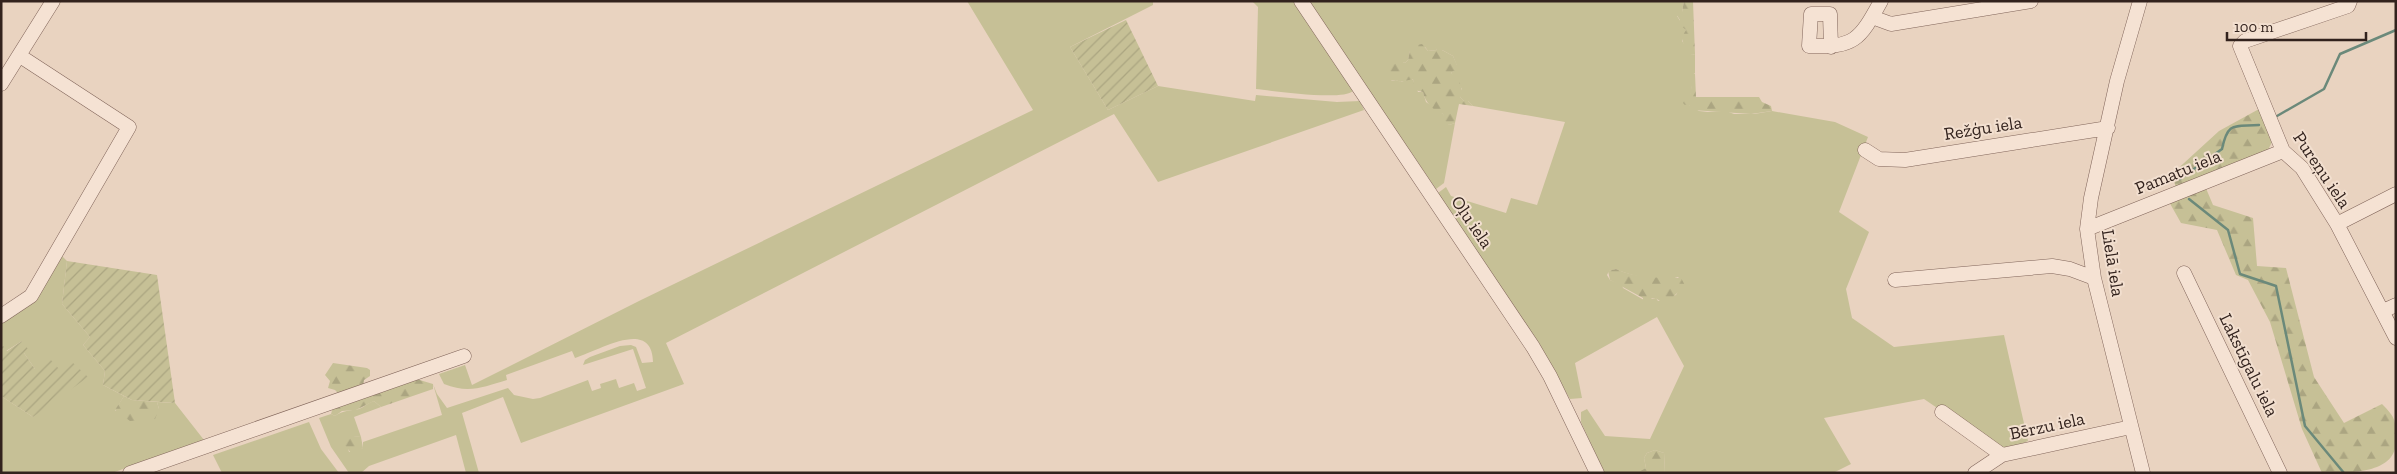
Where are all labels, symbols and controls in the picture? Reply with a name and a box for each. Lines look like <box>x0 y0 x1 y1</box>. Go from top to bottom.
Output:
scale bar <box>2227 10 2366 42</box>
text: 100 m <box>2234 18 2273 36</box>
street label: Režģu iela <box>1942 111 2024 145</box>
street label: Pureņu iela <box>2288 127 2356 213</box>
street label: Pamatu iela <box>2132 145 2225 199</box>
street label: Oļu iela <box>1446 191 1498 253</box>
street label: Lielā iela <box>2097 228 2129 299</box>
street label: Lakstīgalu iela <box>2215 310 2284 420</box>
street label: Bērzu iela <box>2007 407 2087 445</box>

